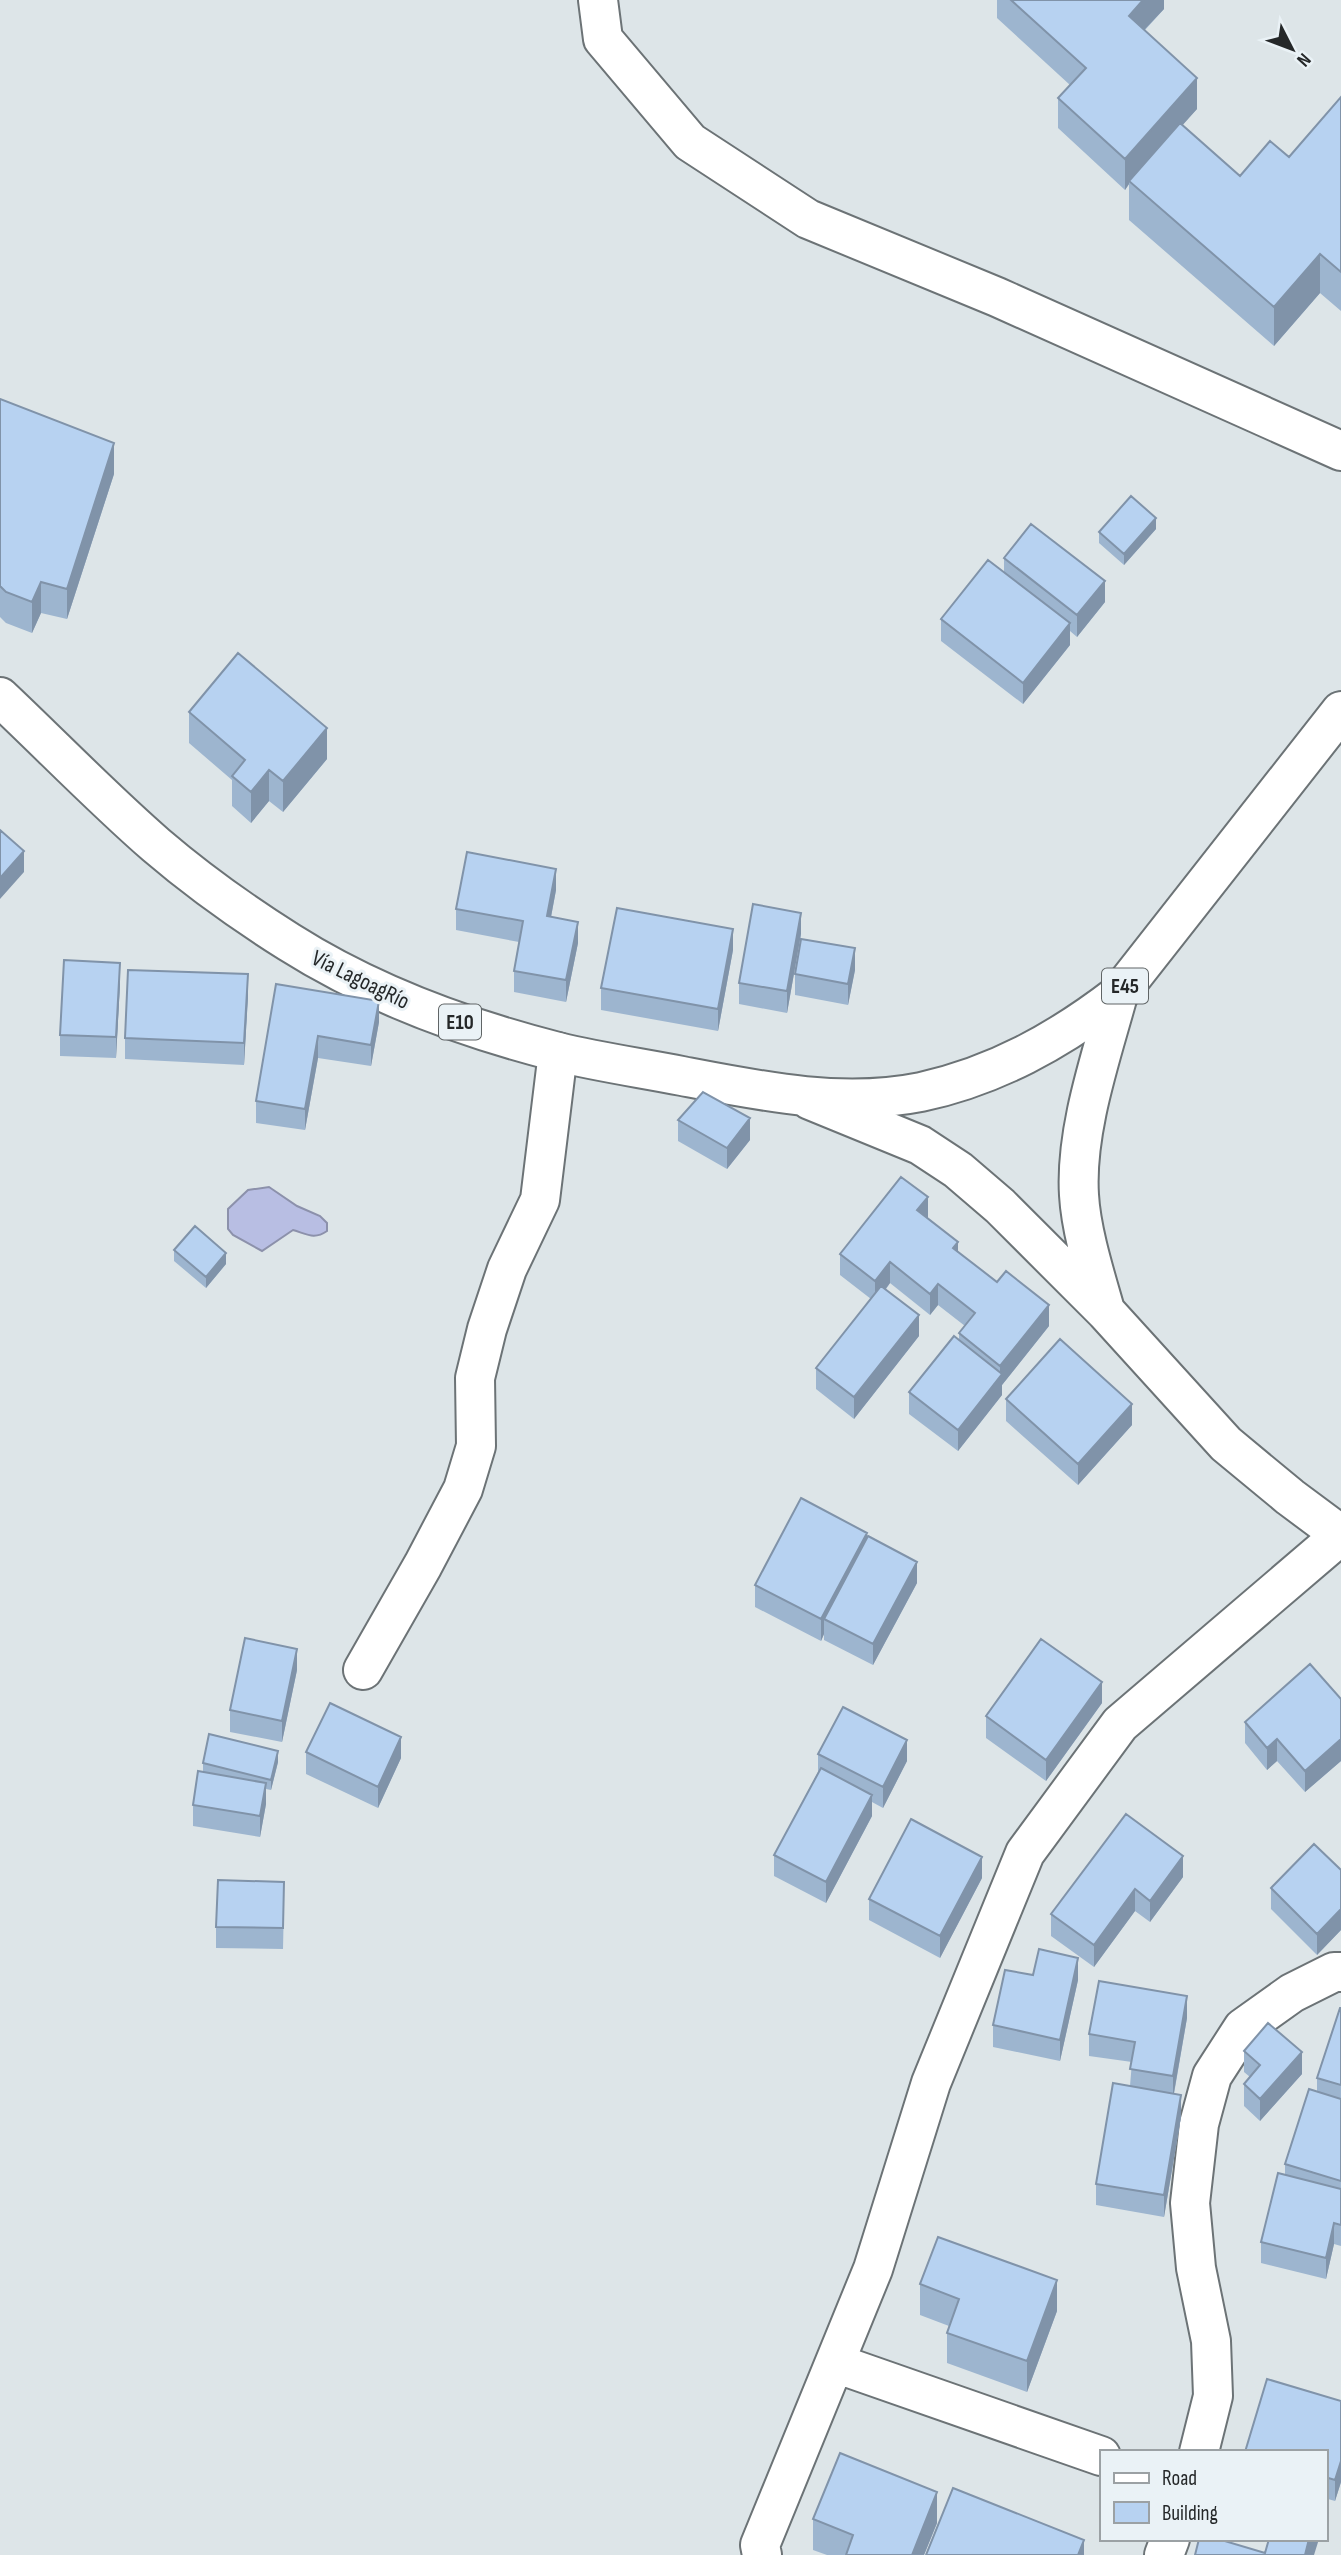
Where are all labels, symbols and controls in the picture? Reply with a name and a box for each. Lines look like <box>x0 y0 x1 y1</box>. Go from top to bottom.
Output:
north arrow <box>1257 14 1327 84</box>
text: N <box>1292 48 1315 71</box>
street label: Vía LagoagRío <box>307 944 414 1016</box>
road number: E45 <box>1102 968 1148 1004</box>
road number: E10 <box>439 1004 481 1040</box>
legend <box>1100 2450 1327 2541</box>
text: Road <box>1162 2466 1197 2491</box>
text: Building <box>1162 2501 1218 2526</box>

